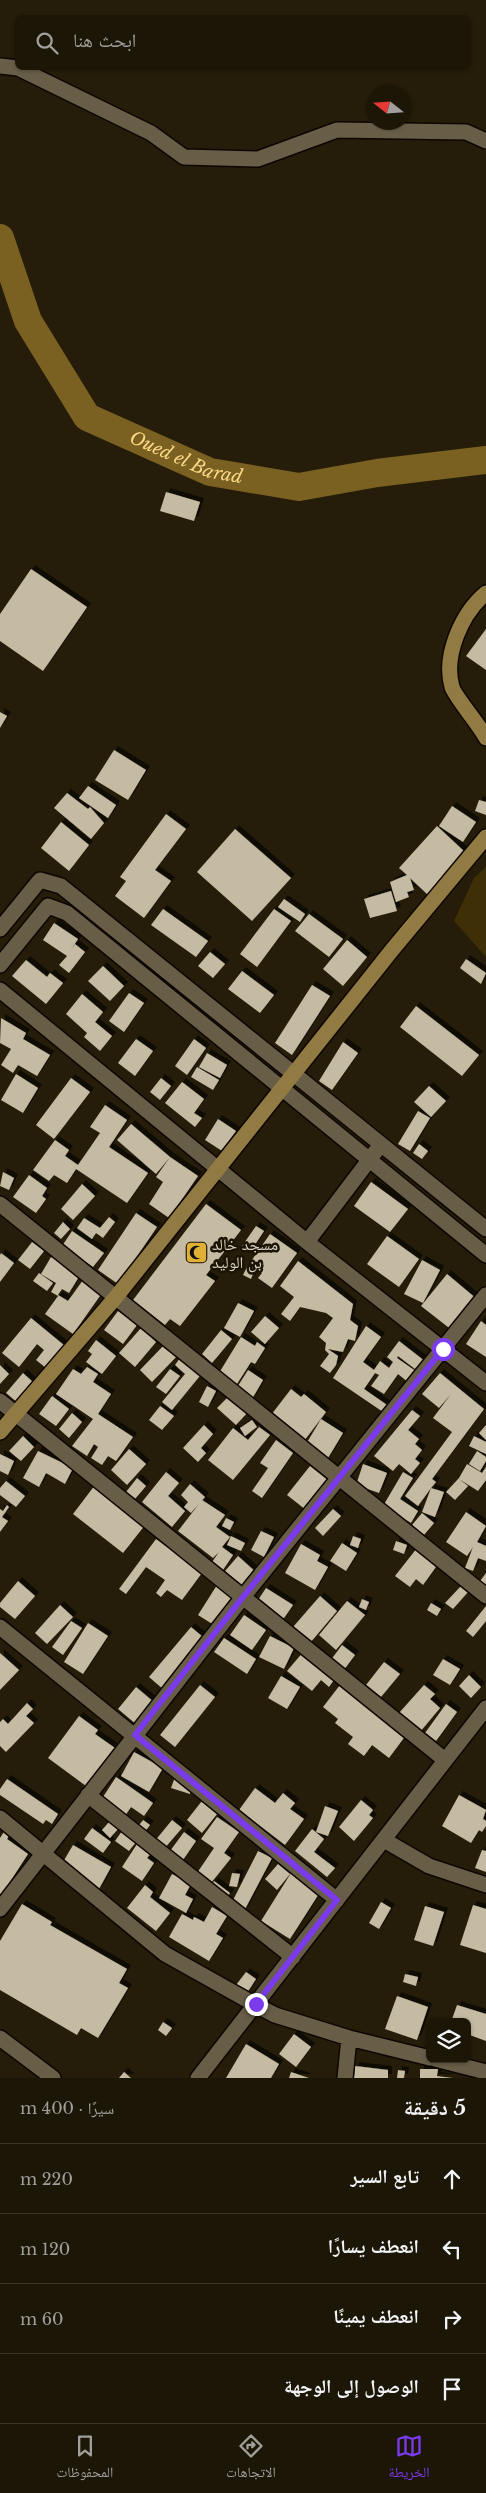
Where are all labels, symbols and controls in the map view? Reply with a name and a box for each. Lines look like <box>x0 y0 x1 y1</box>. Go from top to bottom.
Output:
search box <box>15 15 471 70</box>
icon: search <box>33 29 61 57</box>
text: ابحث هنا <box>73 29 136 52</box>
north arrow <box>366 85 411 130</box>
water label: Oued el Barad <box>126 427 244 488</box>
place label: مسجد خالد بن الوليد <box>212 1234 278 1273</box>
mosque icon: مسجد خالد بن الوليد <box>184 1241 208 1265</box>
route start <box>432 1338 455 1361</box>
route end <box>245 1993 268 2016</box>
map controls <box>426 2018 471 2063</box>
button: layers <box>426 2018 471 2063</box>
text: 5 دقيقة <box>404 2095 466 2121</box>
text: سيرًا · 400 m <box>20 2098 114 2118</box>
text: تابع السير <box>351 2165 419 2188</box>
icon: ahead <box>438 2165 466 2193</box>
text: 220 m <box>20 2169 73 2189</box>
text: انعطف يسارًا <box>328 2235 419 2258</box>
icon: left <box>438 2235 466 2263</box>
text: 120 m <box>20 2239 70 2259</box>
text: انعطف يمينًا <box>333 2305 419 2328</box>
icon: right <box>438 2305 466 2333</box>
text: 60 m <box>20 2309 63 2329</box>
text: الوصول إلى الوجهة <box>284 2375 419 2398</box>
icon: arrive <box>438 2375 466 2403</box>
tab: المحفوظات <box>56 2432 113 2486</box>
tab: الاتجاهات <box>226 2432 276 2486</box>
tab: الخريطة <box>388 2432 430 2486</box>

